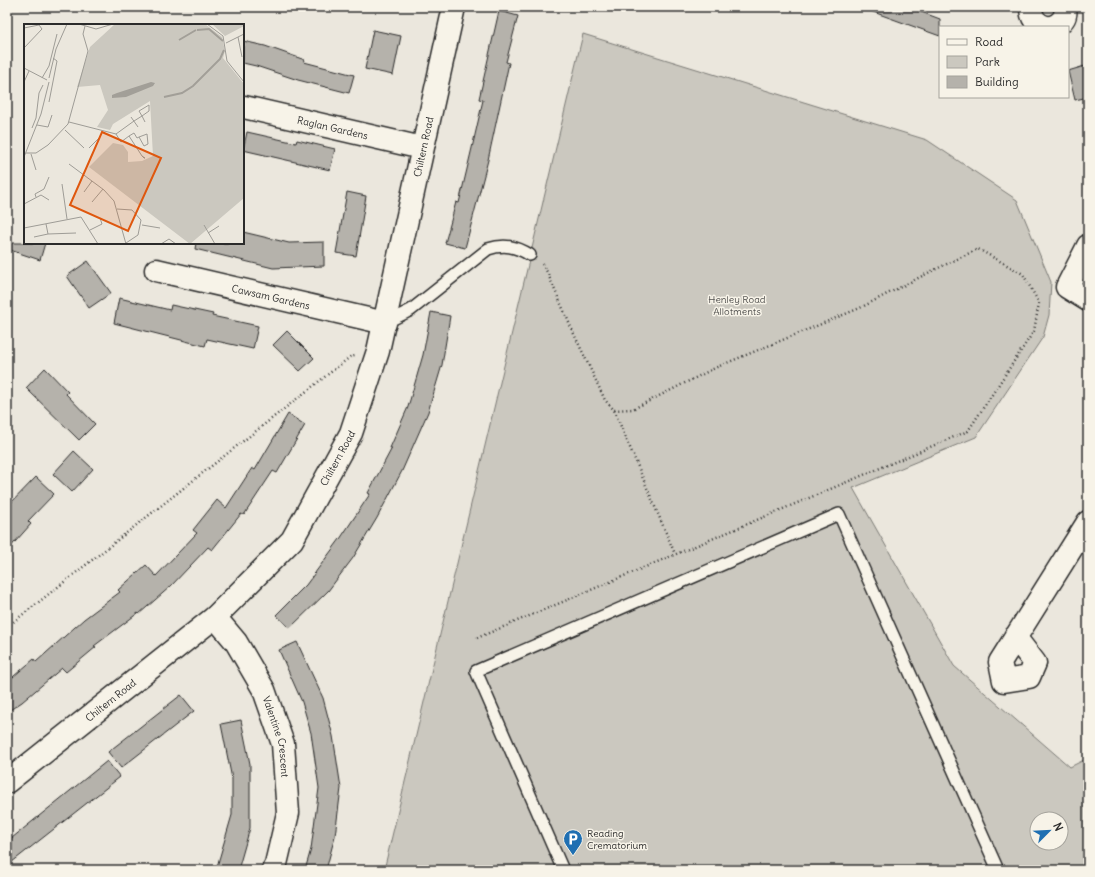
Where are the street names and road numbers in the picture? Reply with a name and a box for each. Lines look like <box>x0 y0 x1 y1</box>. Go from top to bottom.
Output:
street label: Raglan Gardens <box>296 113 370 142</box>
street label: Chiltern Road <box>411 116 437 178</box>
street label: Cawsam Gardens <box>230 282 312 313</box>
street label: Chiltern Road <box>317 428 358 488</box>
street label: Chiltern Road <box>83 676 139 724</box>
street label: Valentine Crescent <box>260 695 291 778</box>

